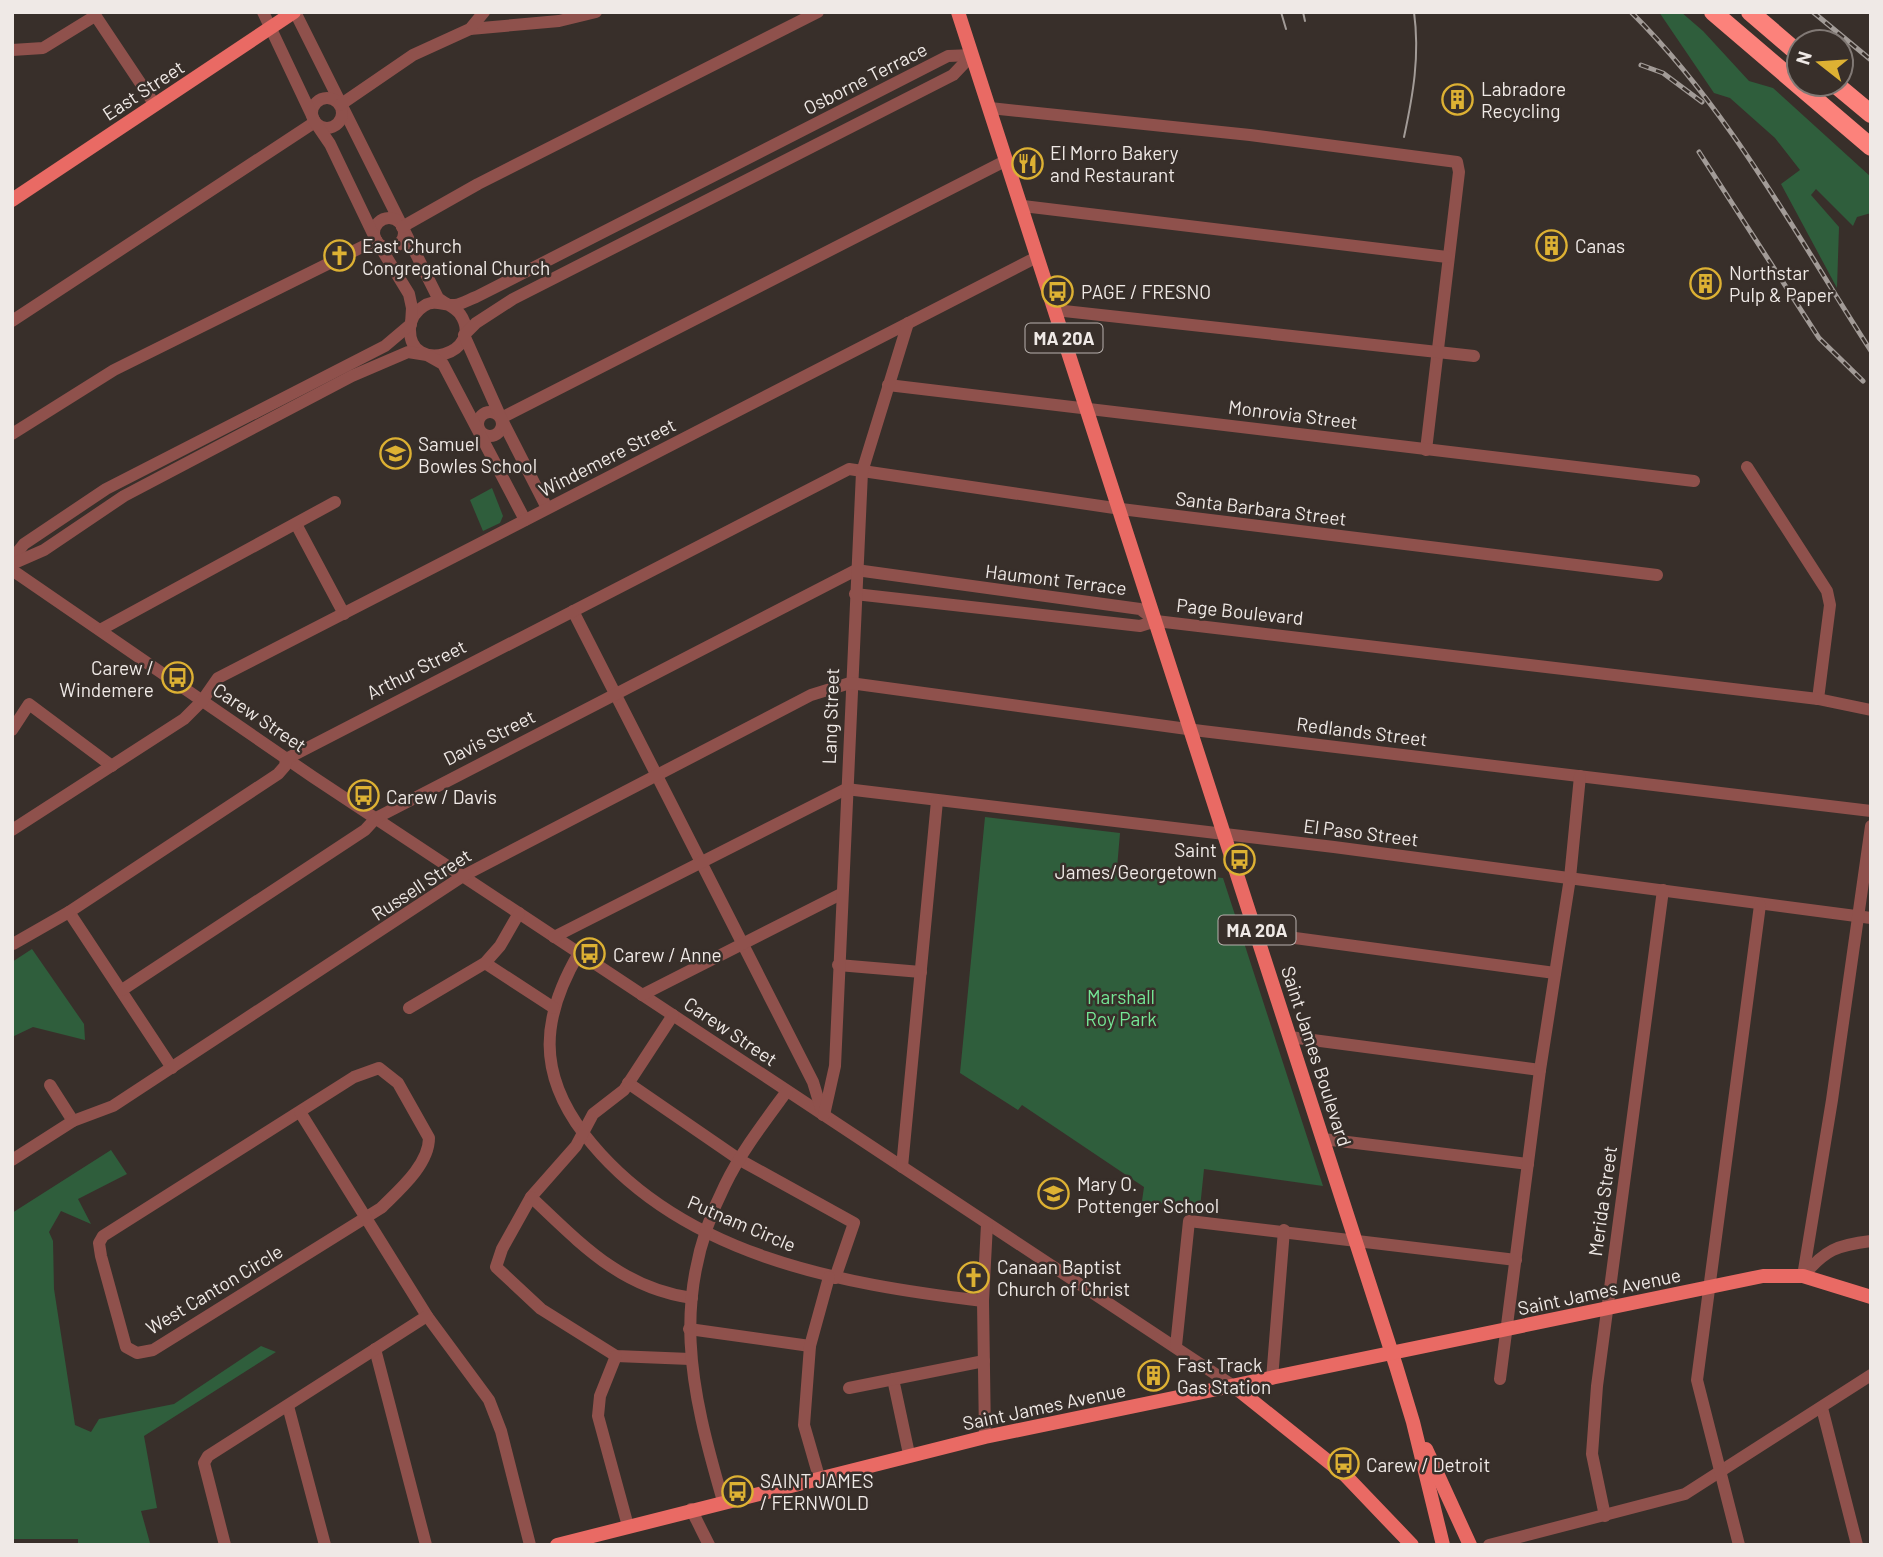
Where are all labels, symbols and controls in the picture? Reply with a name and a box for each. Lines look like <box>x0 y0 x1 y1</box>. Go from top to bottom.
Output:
north arrow <box>1785 28 1855 98</box>
street label: Osborne Terrace <box>799 37 931 119</box>
text: N <box>1790 48 1816 67</box>
street label: East Street <box>98 55 188 125</box>
place label: Labradore Recycling <box>1481 77 1566 122</box>
building icon: Labradore Recycling <box>1441 82 1475 116</box>
place label: El Morro Bakery and Restaurant <box>1050 141 1179 186</box>
restaurant icon: El Morro Bakery and Restaurant <box>1010 146 1044 180</box>
building icon: Canas <box>1535 228 1569 262</box>
place label: East Church Congregational Church <box>362 234 550 279</box>
place label: Canas <box>1575 234 1625 257</box>
church icon: East Church Congregational Church <box>322 239 356 273</box>
place label: Northstar Pulp & Paper <box>1729 261 1834 306</box>
building icon: Northstar Pulp & Paper <box>1689 266 1723 300</box>
bus stop icon: PAGE / FRESNO <box>1041 274 1075 308</box>
place label: PAGE / FRESNO <box>1081 280 1211 303</box>
road number: MA 20A <box>1026 324 1102 352</box>
street label: Monrovia Street <box>1227 395 1359 433</box>
street label: Windemere Street <box>535 413 679 501</box>
place label: Samuel Bowles School <box>418 432 537 477</box>
school or university icon: Samuel Bowles School <box>378 437 412 471</box>
street label: Santa Barbara Street <box>1174 486 1348 530</box>
street label: Haumont Terrace <box>984 559 1128 599</box>
street label: Page Boulevard <box>1175 593 1305 629</box>
street label: Arthur Street <box>362 634 470 704</box>
place label: Carew / Windemere <box>59 656 154 701</box>
bus stop icon: Carew / Windemere <box>160 661 194 695</box>
street label: Lang Street <box>817 667 843 765</box>
street label: Carew Street <box>209 677 311 757</box>
street label: Davis Street <box>439 704 539 770</box>
street label: Redlands Street <box>1295 712 1429 750</box>
bus stop icon: Carew / Davis <box>346 779 380 813</box>
place label: Carew / Davis <box>386 785 497 808</box>
street label: El Paso Street <box>1302 814 1420 850</box>
place label: Saint James/Georgetown <box>1055 838 1217 883</box>
street label: Russell Street <box>367 843 475 925</box>
bus stop icon: Saint James/Georgetown <box>1223 843 1257 877</box>
road number: MA 20A <box>1218 916 1296 945</box>
bus stop icon: Carew / Anne <box>573 937 607 971</box>
place label: Carew / Anne <box>613 943 722 966</box>
street label: Saint James Boulevard <box>1277 963 1357 1149</box>
park label: Marshall Roy Park <box>1085 985 1157 1030</box>
street label: Carew Street <box>680 991 782 1071</box>
street label: Merida Street <box>1583 1144 1621 1258</box>
place label: Mary O. Pottenger School <box>1077 1172 1219 1217</box>
school or university icon: Mary O. Pottenger School <box>1037 1177 1071 1211</box>
street label: Putnam Circle <box>684 1190 800 1256</box>
street label: West Canton Circle <box>141 1239 287 1339</box>
place label: Canaan Baptist Church of Christ <box>997 1255 1130 1300</box>
church icon: Canaan Baptist Church of Christ <box>957 1260 991 1294</box>
street label: Saint James Avenue <box>1515 1262 1683 1320</box>
place label: Fast Track Gas Station <box>1177 1353 1271 1398</box>
building icon: Fast Track Gas Station <box>1137 1358 1171 1392</box>
street label: Saint James Avenue <box>960 1377 1128 1435</box>
bus stop icon: Carew / Detroit <box>1326 1447 1360 1481</box>
place label: Carew / Detroit <box>1366 1453 1490 1476</box>
place label: SAINT JAMES / FERNWOLD <box>760 1469 874 1514</box>
bus stop icon: SAINT JAMES / FERNWOLD <box>720 1474 754 1508</box>

